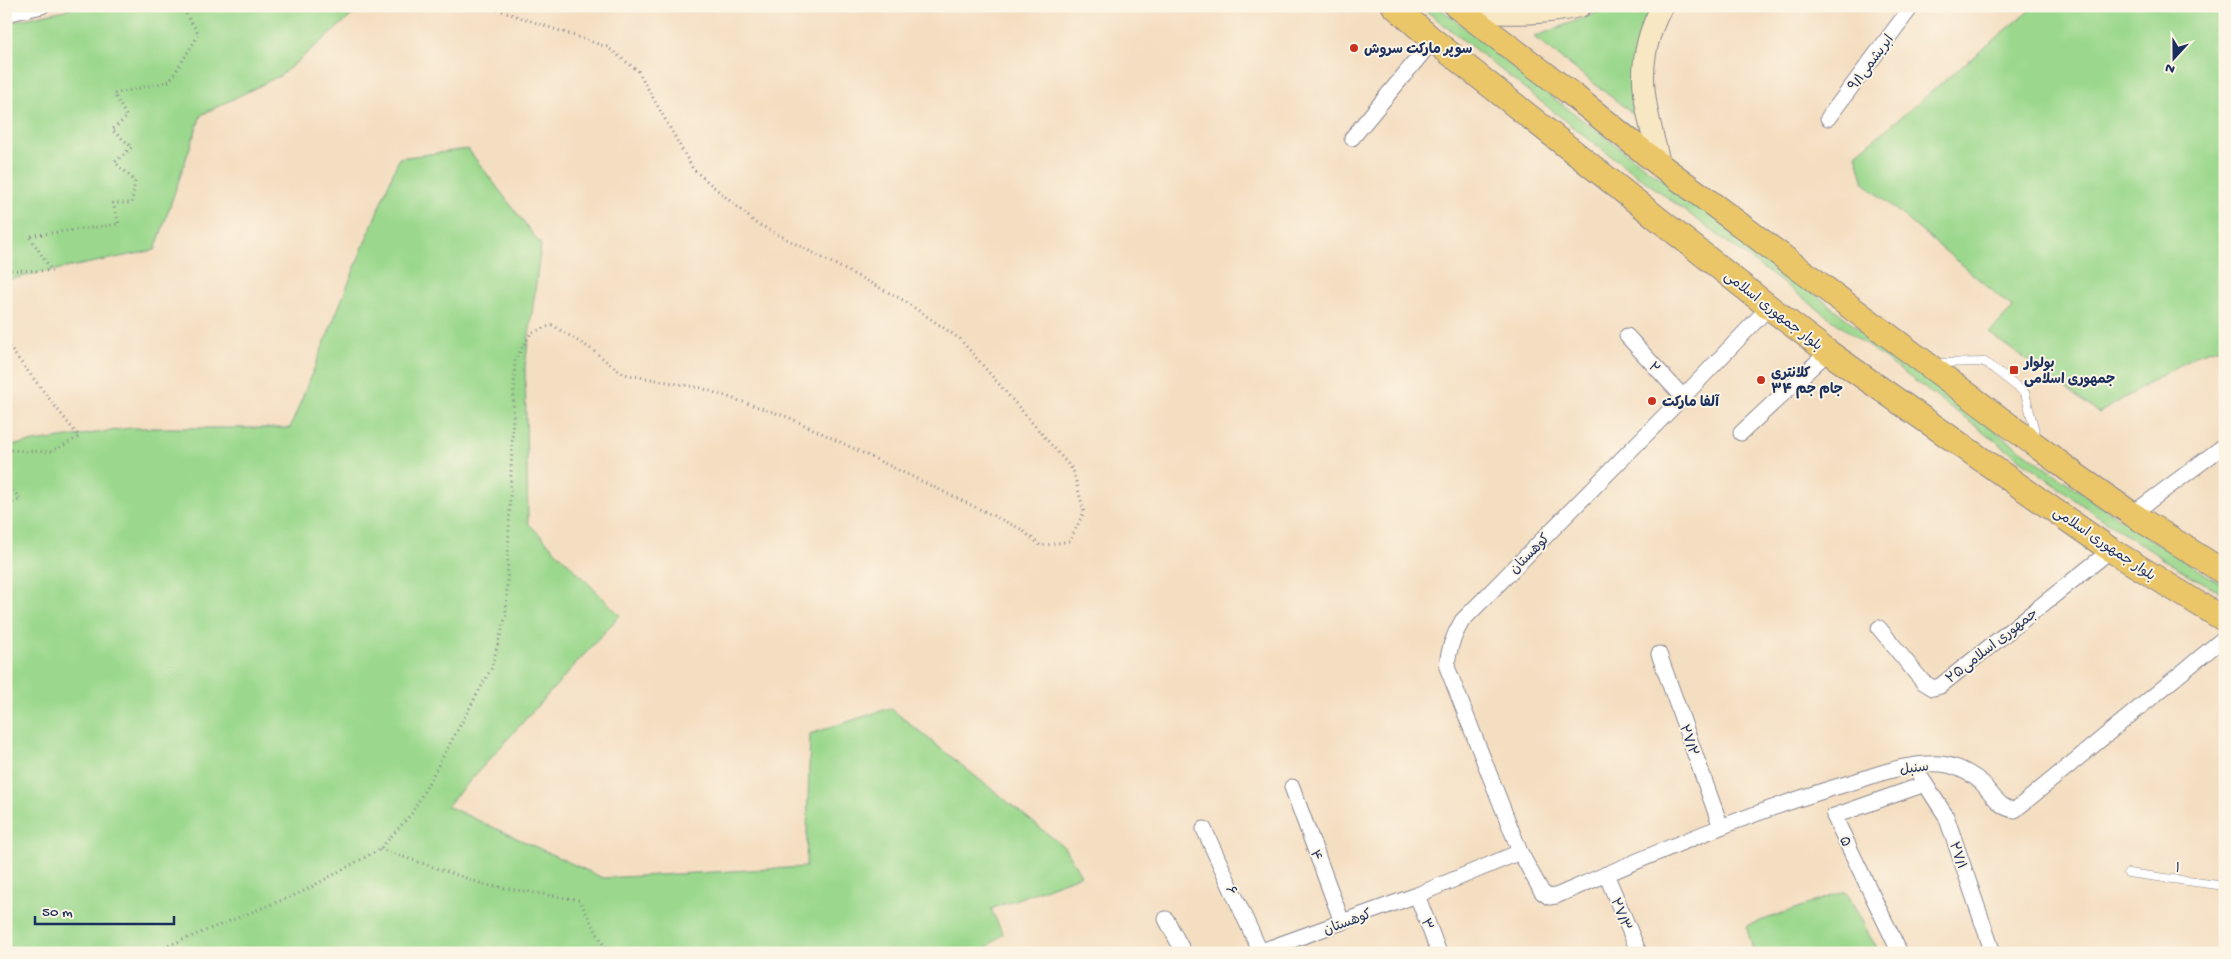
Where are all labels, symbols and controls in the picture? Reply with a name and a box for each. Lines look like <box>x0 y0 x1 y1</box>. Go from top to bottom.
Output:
street label: ۹/۱ابریشمی <box>1845 32 1899 95</box>
north arrow <box>2148 32 2198 82</box>
marker: سوپر مارکت سروش <box>1348 42 1360 54</box>
place label: سوپر مارکت سروش <box>1364 42 1472 59</box>
text: N <box>2163 58 2178 77</box>
street label: بلوار جمهوری اسلامی <box>1720 268 1825 356</box>
place label: بولوار جمهوری اسلامی <box>2022 356 2115 389</box>
street label: ۲ <box>1644 359 1663 378</box>
marker: بولوار جمهوری اسلامی <box>2008 364 2020 376</box>
place label: کلانتری ۳۴ جام جم <box>1771 366 1843 399</box>
marker: کلانتری ۳۴ جام جم <box>1755 374 1767 386</box>
place label: آلفا مارکت <box>1662 393 1720 412</box>
marker: آلفا مارکت <box>1646 395 1658 407</box>
street label: بلوار جمهوری اسلامی <box>2049 504 2158 586</box>
street label: کوهستان <box>1507 531 1554 578</box>
street label: جمهوری اسلامی۲۵ <box>1943 606 2042 688</box>
street label: ۲۷/۲ <box>1674 723 1701 759</box>
street label: سنبل <box>1899 758 1930 780</box>
street label: ۵ <box>1834 834 1853 850</box>
street label: ۲۷/۱ <box>1944 840 1969 872</box>
street label: ۴ <box>1305 848 1324 864</box>
street label: ۱ <box>2174 861 2181 878</box>
street label: ۶ <box>1220 884 1239 898</box>
scale bar <box>35 894 174 926</box>
street label: ۲۷/۳ <box>1605 896 1634 934</box>
text: 50 m <box>42 904 73 922</box>
street label: کوهستان <box>1321 907 1374 940</box>
street label: ۳ <box>1416 916 1436 933</box>

